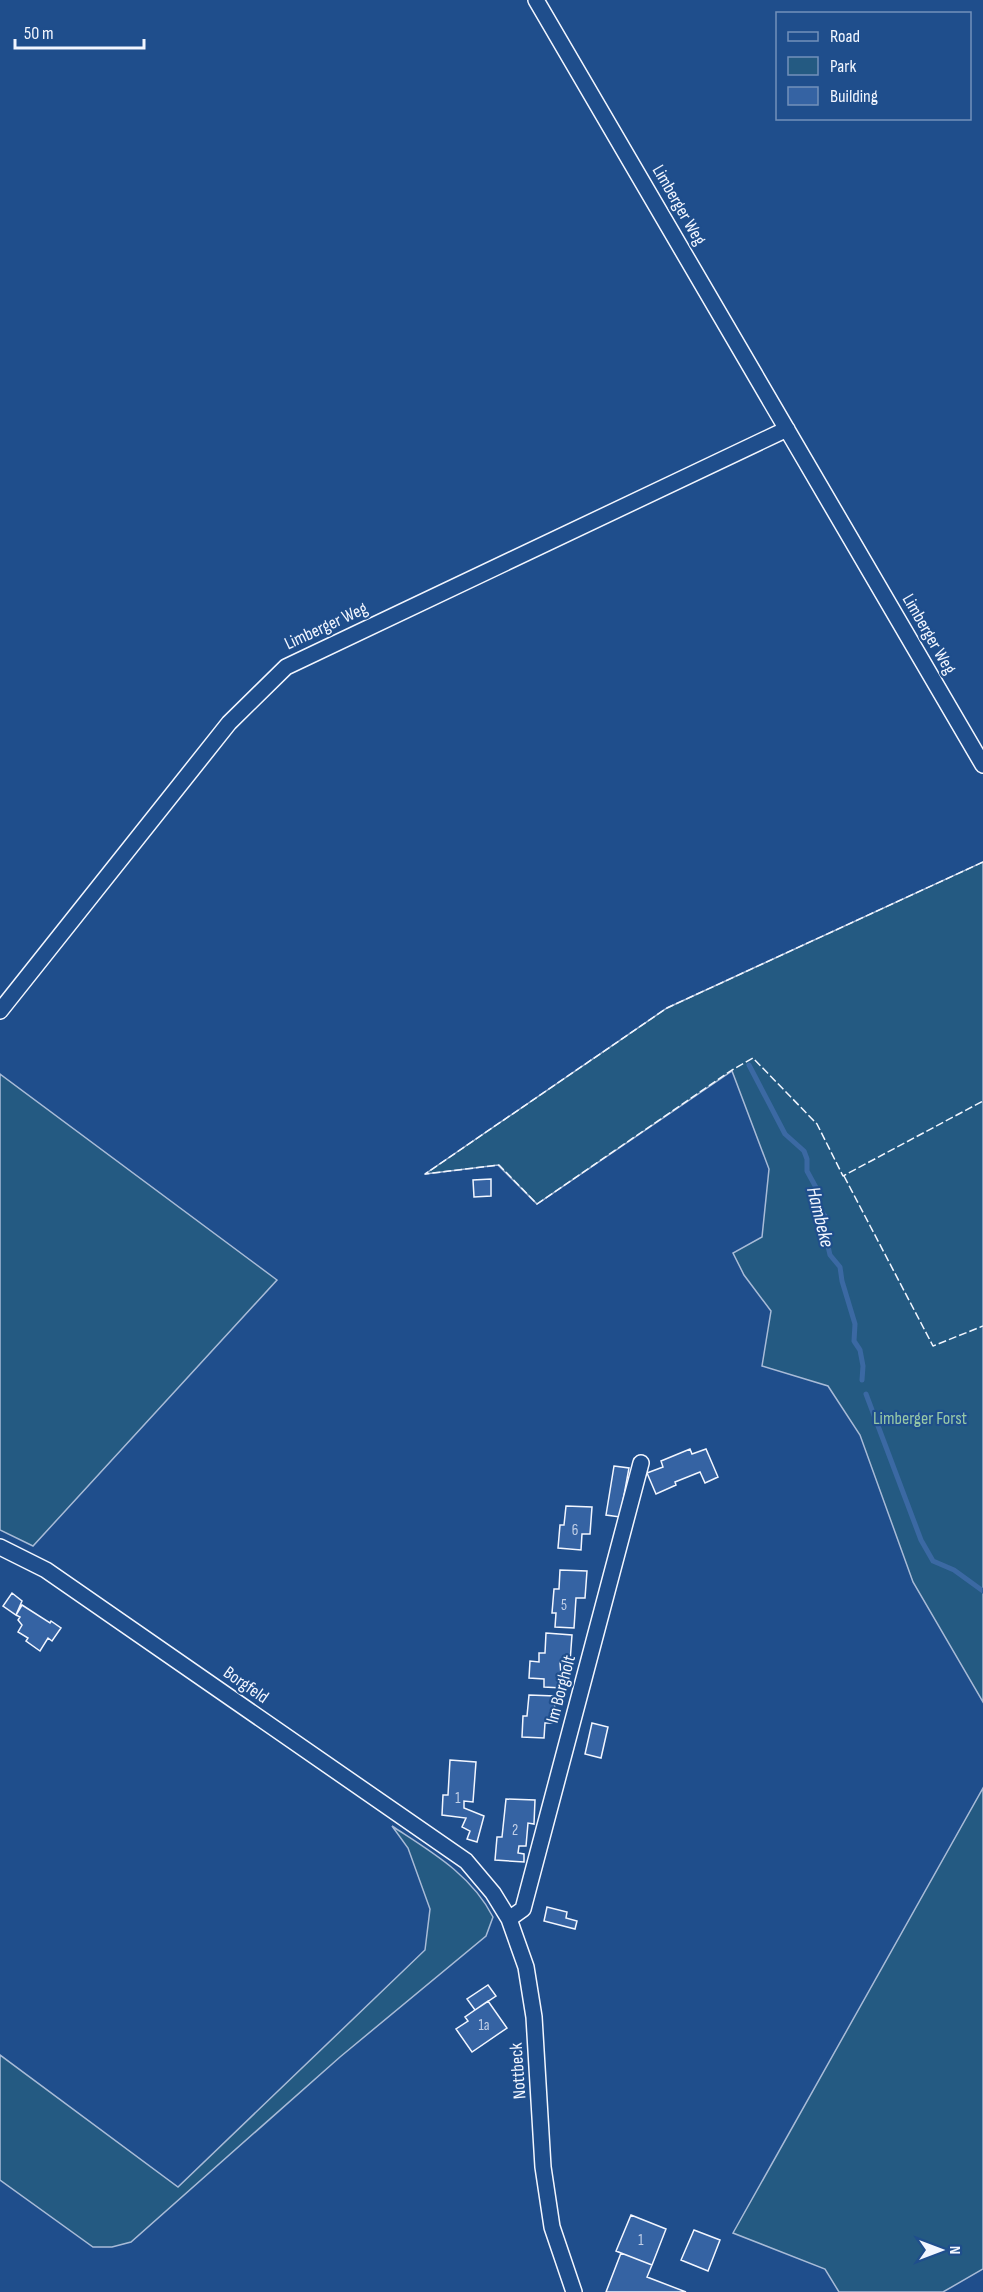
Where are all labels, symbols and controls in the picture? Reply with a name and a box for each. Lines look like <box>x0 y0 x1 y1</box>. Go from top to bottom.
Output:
scale bar <box>15 12 144 50</box>
legend <box>776 12 971 120</box>
text: 50 m <box>24 23 54 44</box>
text: Road <box>830 26 860 47</box>
text: Park <box>830 56 856 77</box>
text: Building <box>830 86 878 107</box>
street label: Limberger Weg <box>648 161 710 249</box>
street label: Limberger Weg <box>898 590 960 678</box>
street label: Limberger Weg <box>281 598 371 654</box>
water label: Hambeke <box>801 1184 839 1250</box>
park label: Limberger Forst <box>873 1408 968 1429</box>
house number: 6 <box>572 1521 578 1540</box>
house number: 5 <box>561 1596 567 1615</box>
street label: Im Borgholt <box>542 1652 580 1725</box>
street label: Borgfeld <box>219 1662 273 1708</box>
house number: 1 <box>455 1789 461 1808</box>
house number: 2 <box>512 1821 518 1840</box>
house number: 1a <box>478 2016 490 2035</box>
street label: Nottbeck <box>506 2042 530 2100</box>
north arrow <box>911 2220 971 2280</box>
house number: 1 <box>638 2231 644 2250</box>
text: N <box>945 2246 964 2254</box>

